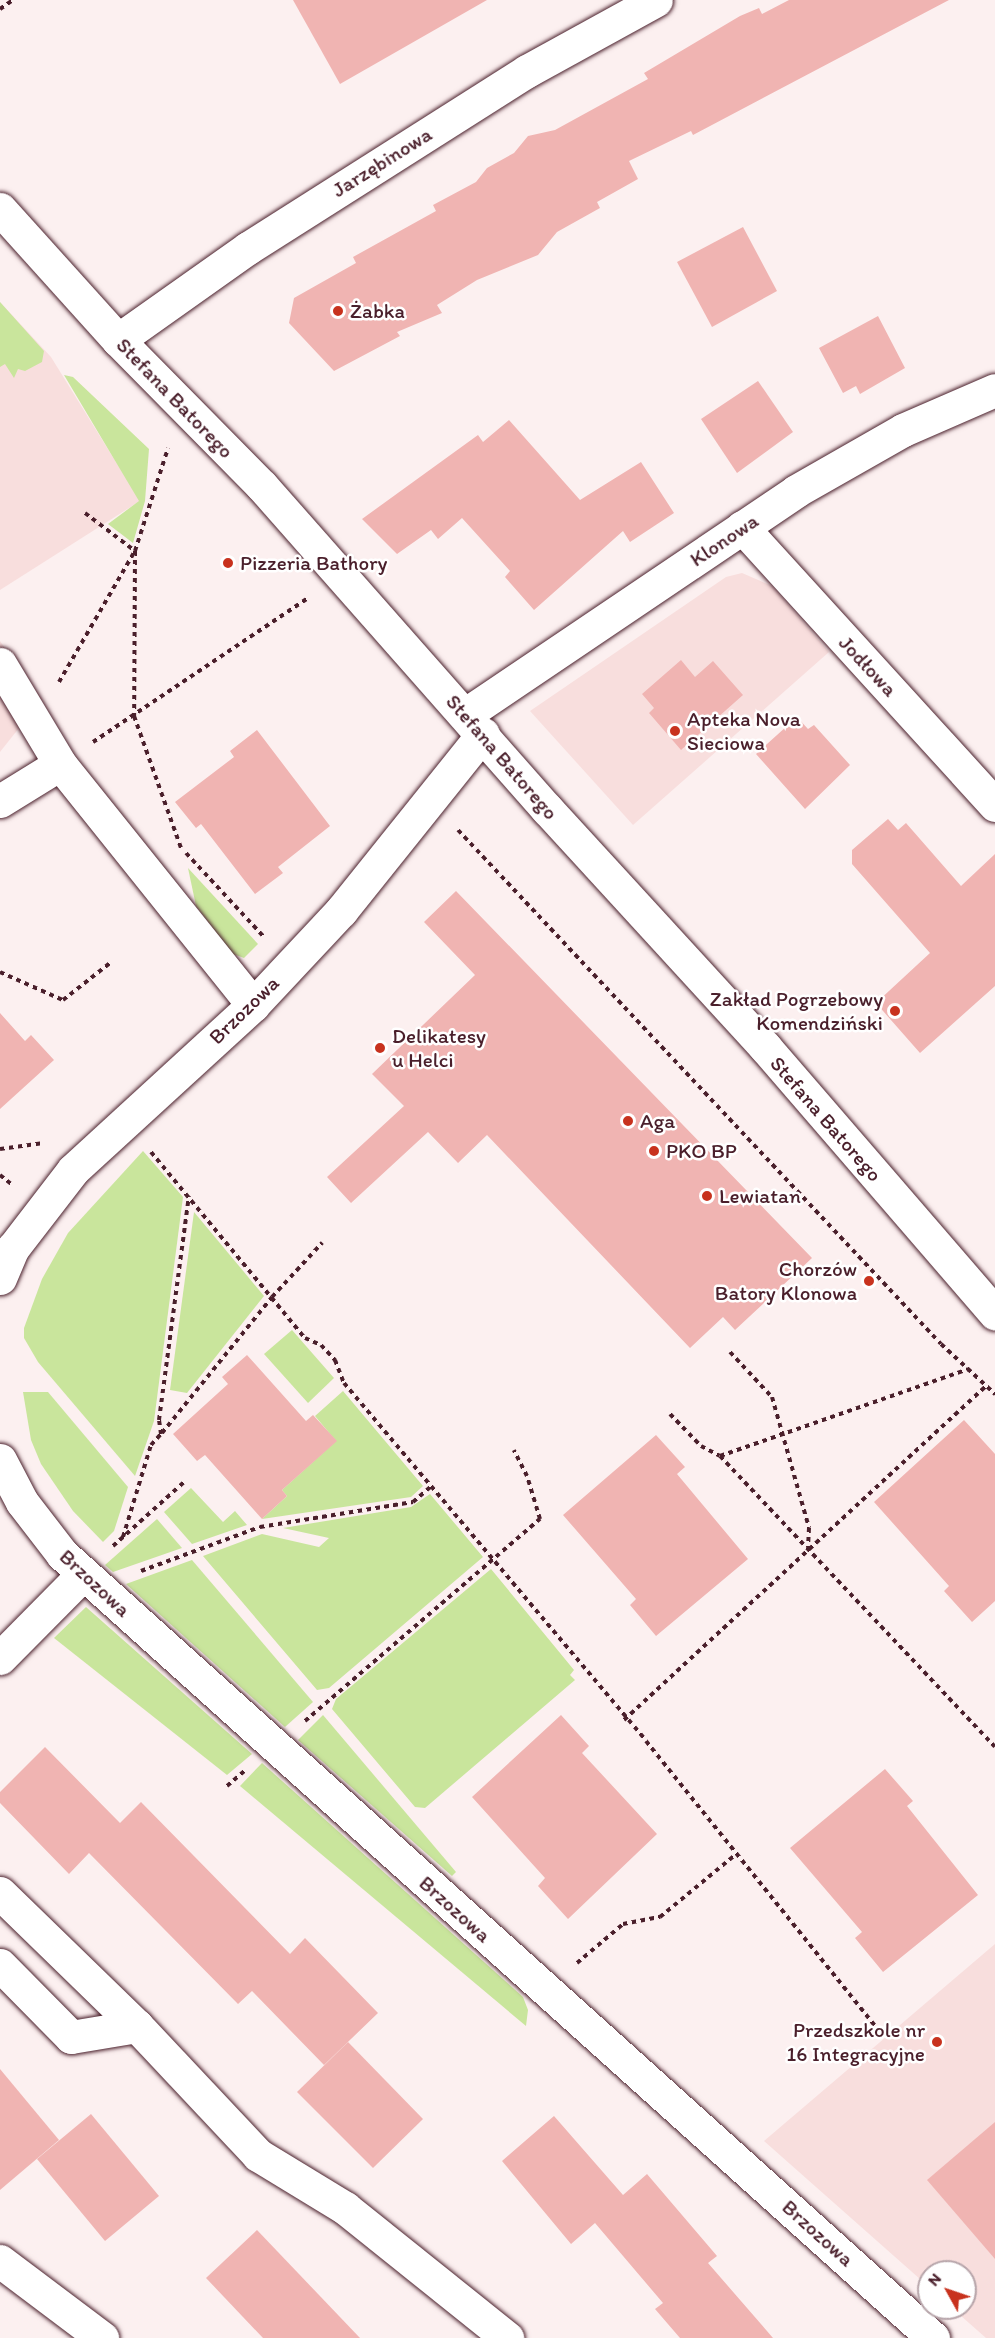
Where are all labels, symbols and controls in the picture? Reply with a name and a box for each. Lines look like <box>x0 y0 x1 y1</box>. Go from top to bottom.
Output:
street label: Jarzębinowa <box>327 121 437 203</box>
place label: Żabka <box>350 298 405 324</box>
marker: Żabka <box>331 304 345 318</box>
street label: Stefana Batorego <box>111 332 239 464</box>
street label: Klonowa <box>685 508 763 572</box>
place label: Pizzeria Bathory <box>240 550 388 576</box>
marker: Pizzeria Bathory <box>221 556 235 570</box>
street label: Jodłowa <box>834 630 902 702</box>
street label: Stefana Batorego <box>441 689 563 825</box>
place label: Apteka Nova Sieciowa <box>687 706 800 756</box>
marker: Apteka Nova Sieciowa <box>668 724 682 738</box>
street label: Brzozowa <box>204 970 284 1050</box>
place label: Zakład Pogrzebowy Komendziński <box>711 986 883 1036</box>
marker: Zakład Pogrzebowy Komendziński <box>888 1004 902 1018</box>
place label: Delikatesy u Helci <box>392 1023 486 1073</box>
marker: Delikatesy u Helci <box>373 1041 387 1055</box>
street label: Stefana Batorego <box>765 1051 887 1187</box>
place label: Aga <box>640 1108 675 1134</box>
marker: Aga <box>621 1114 635 1128</box>
place label: PKO BP <box>666 1138 737 1164</box>
marker: PKO BP <box>647 1144 661 1158</box>
place label: Lewiatan <box>719 1183 801 1209</box>
marker: Lewiatan <box>700 1189 714 1203</box>
place label: Chorzów Batory Klonowa <box>714 1256 857 1306</box>
marker: Chorzów Batory Klonowa <box>862 1274 876 1288</box>
street label: Brzozowa <box>54 1544 136 1622</box>
street label: Brzozowa <box>414 1870 496 1948</box>
place label: Przedszkole nr 16 Integracyjne <box>786 2017 925 2067</box>
marker: Przedszkole nr 16 Integracyjne <box>930 2035 944 2049</box>
street label: Brzozowa <box>777 2194 859 2272</box>
north arrow <box>917 2260 977 2320</box>
text: N <box>924 2269 945 2290</box>

